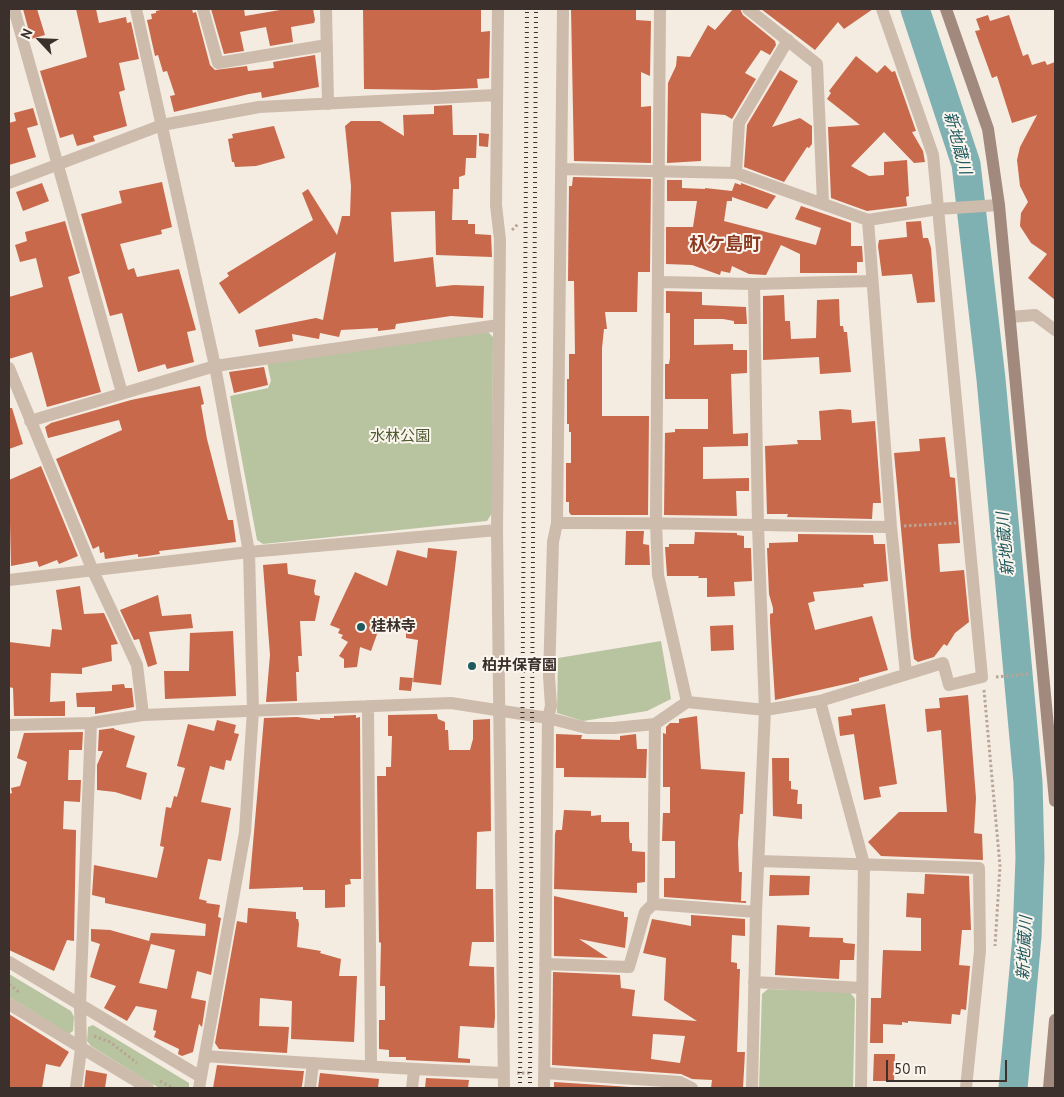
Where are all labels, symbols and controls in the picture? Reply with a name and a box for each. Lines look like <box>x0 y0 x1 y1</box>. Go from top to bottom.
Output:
north arrow <box>15 15 65 65</box>
text: N <box>16 26 37 42</box>
water label: 新地蔵川 <box>939 110 975 176</box>
district label: 杁ケ島町 <box>689 234 761 256</box>
park label: 水林公園 <box>370 428 430 446</box>
water label: 新地蔵川 <box>994 511 1018 577</box>
place label: 桂林寺 <box>371 618 416 636</box>
marker: 桂林寺 <box>355 621 367 633</box>
place label: 柏井保育園 <box>482 657 557 675</box>
marker: 柏井保育園 <box>466 660 478 672</box>
water label: 新地蔵川 <box>1014 916 1036 980</box>
scale bar <box>889 1050 1010 1082</box>
text: 50 m <box>894 1059 927 1078</box>

